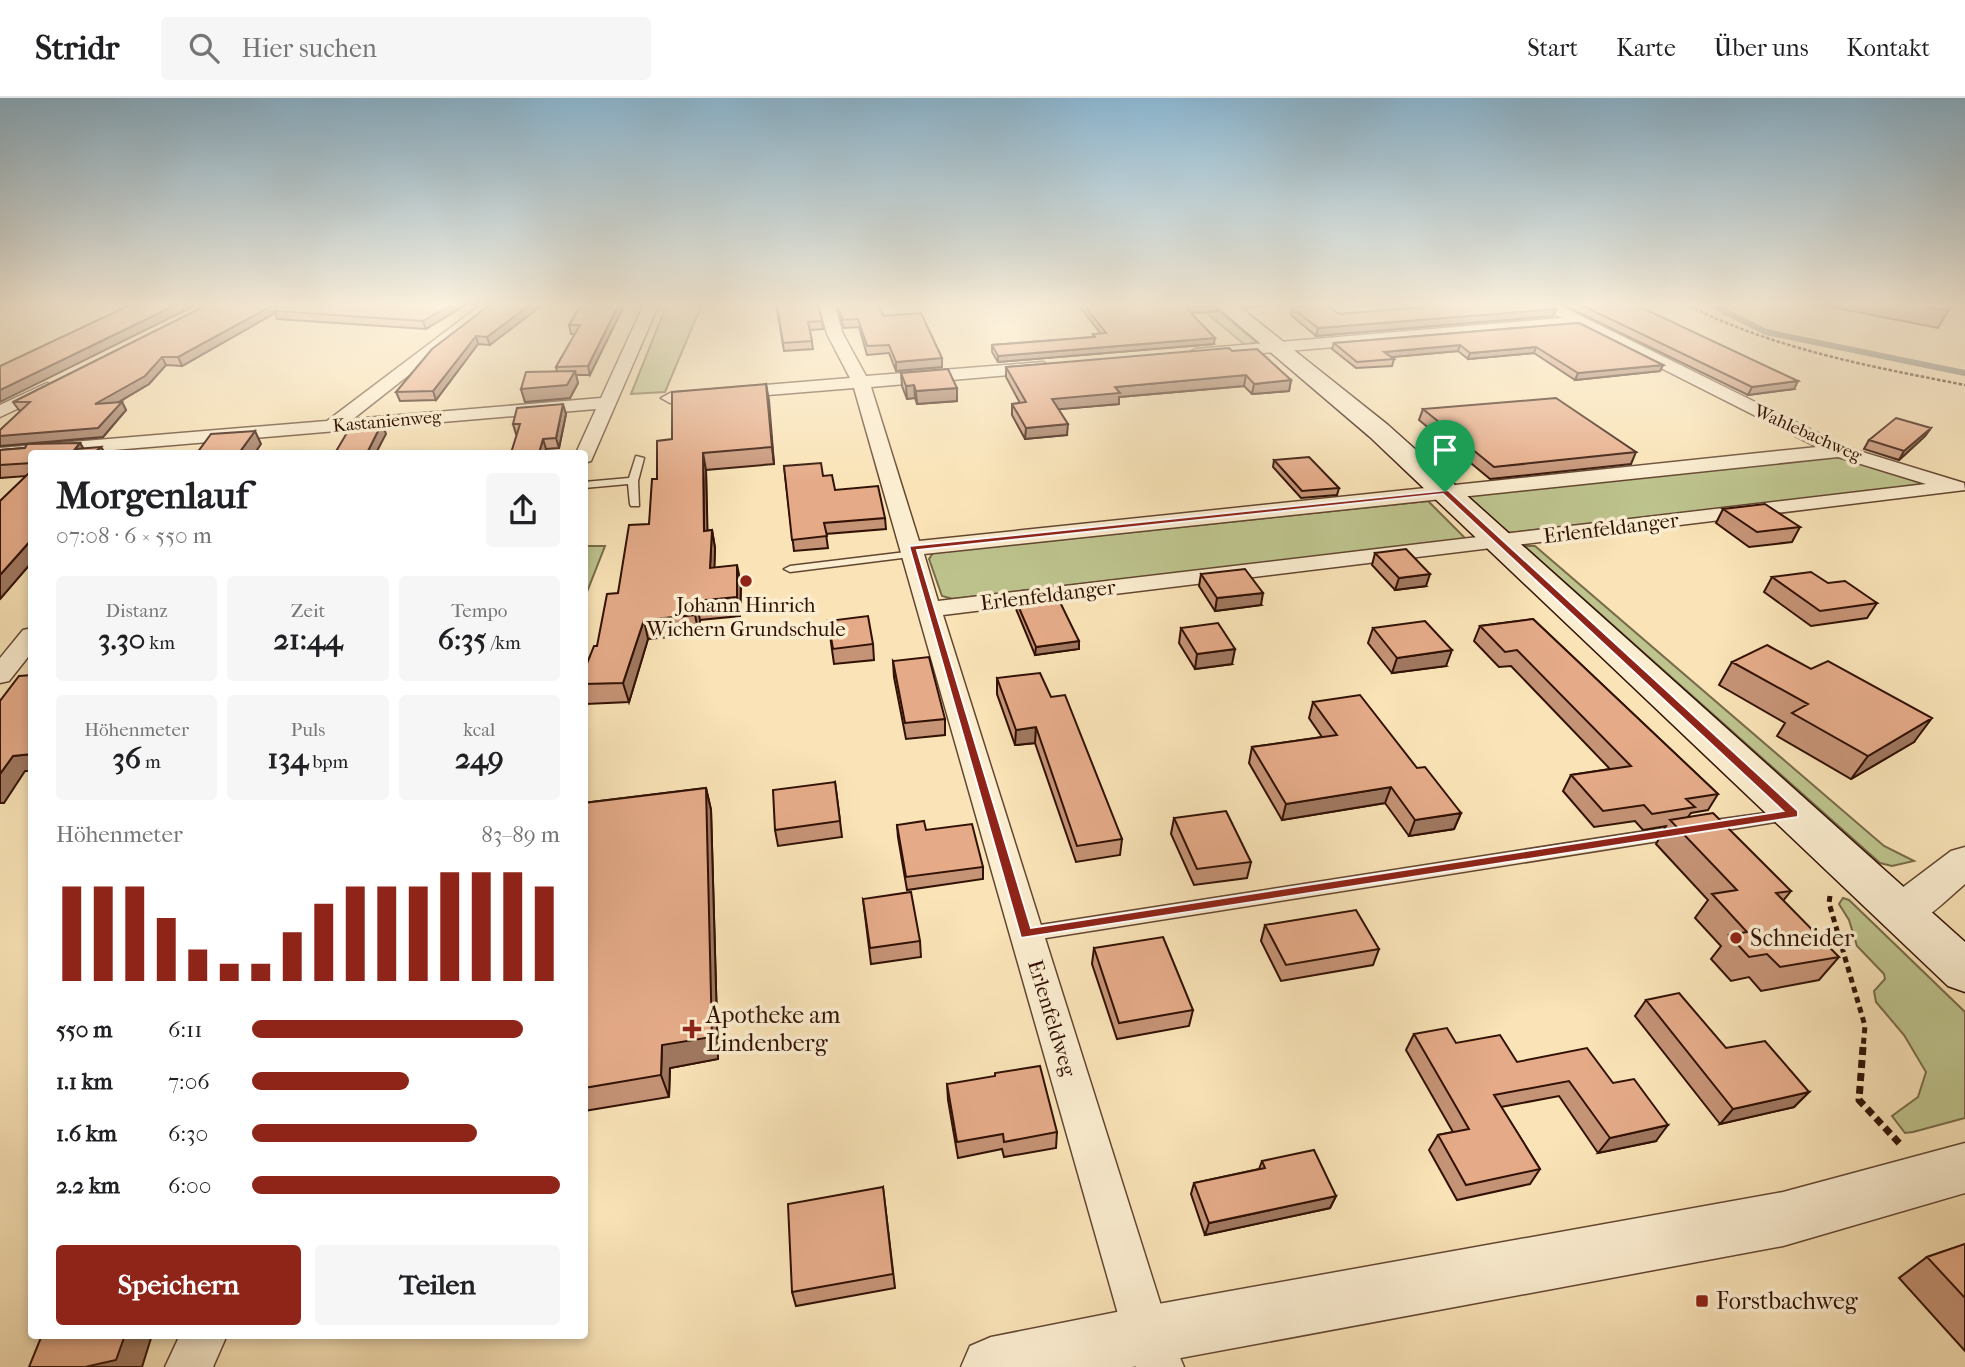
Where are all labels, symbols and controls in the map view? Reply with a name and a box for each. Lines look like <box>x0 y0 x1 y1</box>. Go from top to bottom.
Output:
search box <box>161 17 651 80</box>
text: Stridr <box>35 29 119 68</box>
icon: search <box>185 29 223 67</box>
text: Hier suchen <box>241 33 377 64</box>
text: Start <box>1527 34 1578 62</box>
text: Karte <box>1616 34 1676 62</box>
text: Über uns <box>1714 34 1809 62</box>
text: Kontakt <box>1847 34 1930 62</box>
street label: Wahlebachweg <box>1750 400 1865 467</box>
street label: Kastanienweg <box>332 406 443 437</box>
pin <box>1415 420 1475 492</box>
icon: arrive <box>1426 431 1464 469</box>
text: Morgenlauf <box>56 473 249 518</box>
button: share <box>486 473 560 547</box>
street label: Erlenfeldanger <box>1542 508 1680 548</box>
text: 07:08 · 6 × 550 m <box>56 522 212 549</box>
marker: Johann Hinrich Wichern Grundschule <box>738 573 754 589</box>
street label: Erlenfeldanger <box>979 575 1117 615</box>
place label: Johann Hinrich Wichern Grundschule <box>645 593 846 641</box>
text: Distanz <box>106 600 168 622</box>
text: Zeit <box>291 600 325 622</box>
text: Tempo <box>451 600 508 622</box>
text: 3.30 <box>98 622 145 657</box>
text: 21:44 <box>274 622 342 657</box>
text: 6:35 <box>438 622 487 657</box>
text: km <box>145 632 175 654</box>
text: /km <box>487 632 521 654</box>
text: Höhenmeter <box>84 719 189 741</box>
text: Puls <box>291 719 325 741</box>
text: kcal <box>463 719 495 741</box>
text: 36 <box>112 741 141 776</box>
text: 134 <box>268 741 308 776</box>
text: 249 <box>455 741 504 776</box>
text: m <box>141 751 161 773</box>
text: bpm <box>308 751 348 773</box>
text: Höhenmeter <box>56 821 183 848</box>
text: 83–89 m <box>481 821 560 848</box>
place label: Schneider <box>1750 924 1855 952</box>
marker: Schneider <box>1728 930 1744 946</box>
street label: Erlenfeldweg <box>1023 957 1081 1080</box>
place label: Apotheke am Lindenberg <box>705 1001 840 1057</box>
text: 550 m <box>56 1016 112 1043</box>
text: 6:11 <box>168 1016 202 1043</box>
marker: Apotheke am Lindenberg <box>684 1021 700 1037</box>
text: 1.1 km <box>56 1068 113 1095</box>
text: 7:06 <box>168 1068 210 1095</box>
text: 1.6 km <box>56 1120 117 1147</box>
text: 6:30 <box>168 1120 208 1147</box>
text: 2.2 km <box>56 1172 120 1199</box>
text: 6:00 <box>168 1172 211 1199</box>
button: Speichern <box>56 1245 301 1325</box>
button: Teilen <box>315 1245 560 1325</box>
place label: Forstbachweg <box>1716 1287 1859 1315</box>
marker: Forstbachweg <box>1694 1293 1710 1309</box>

